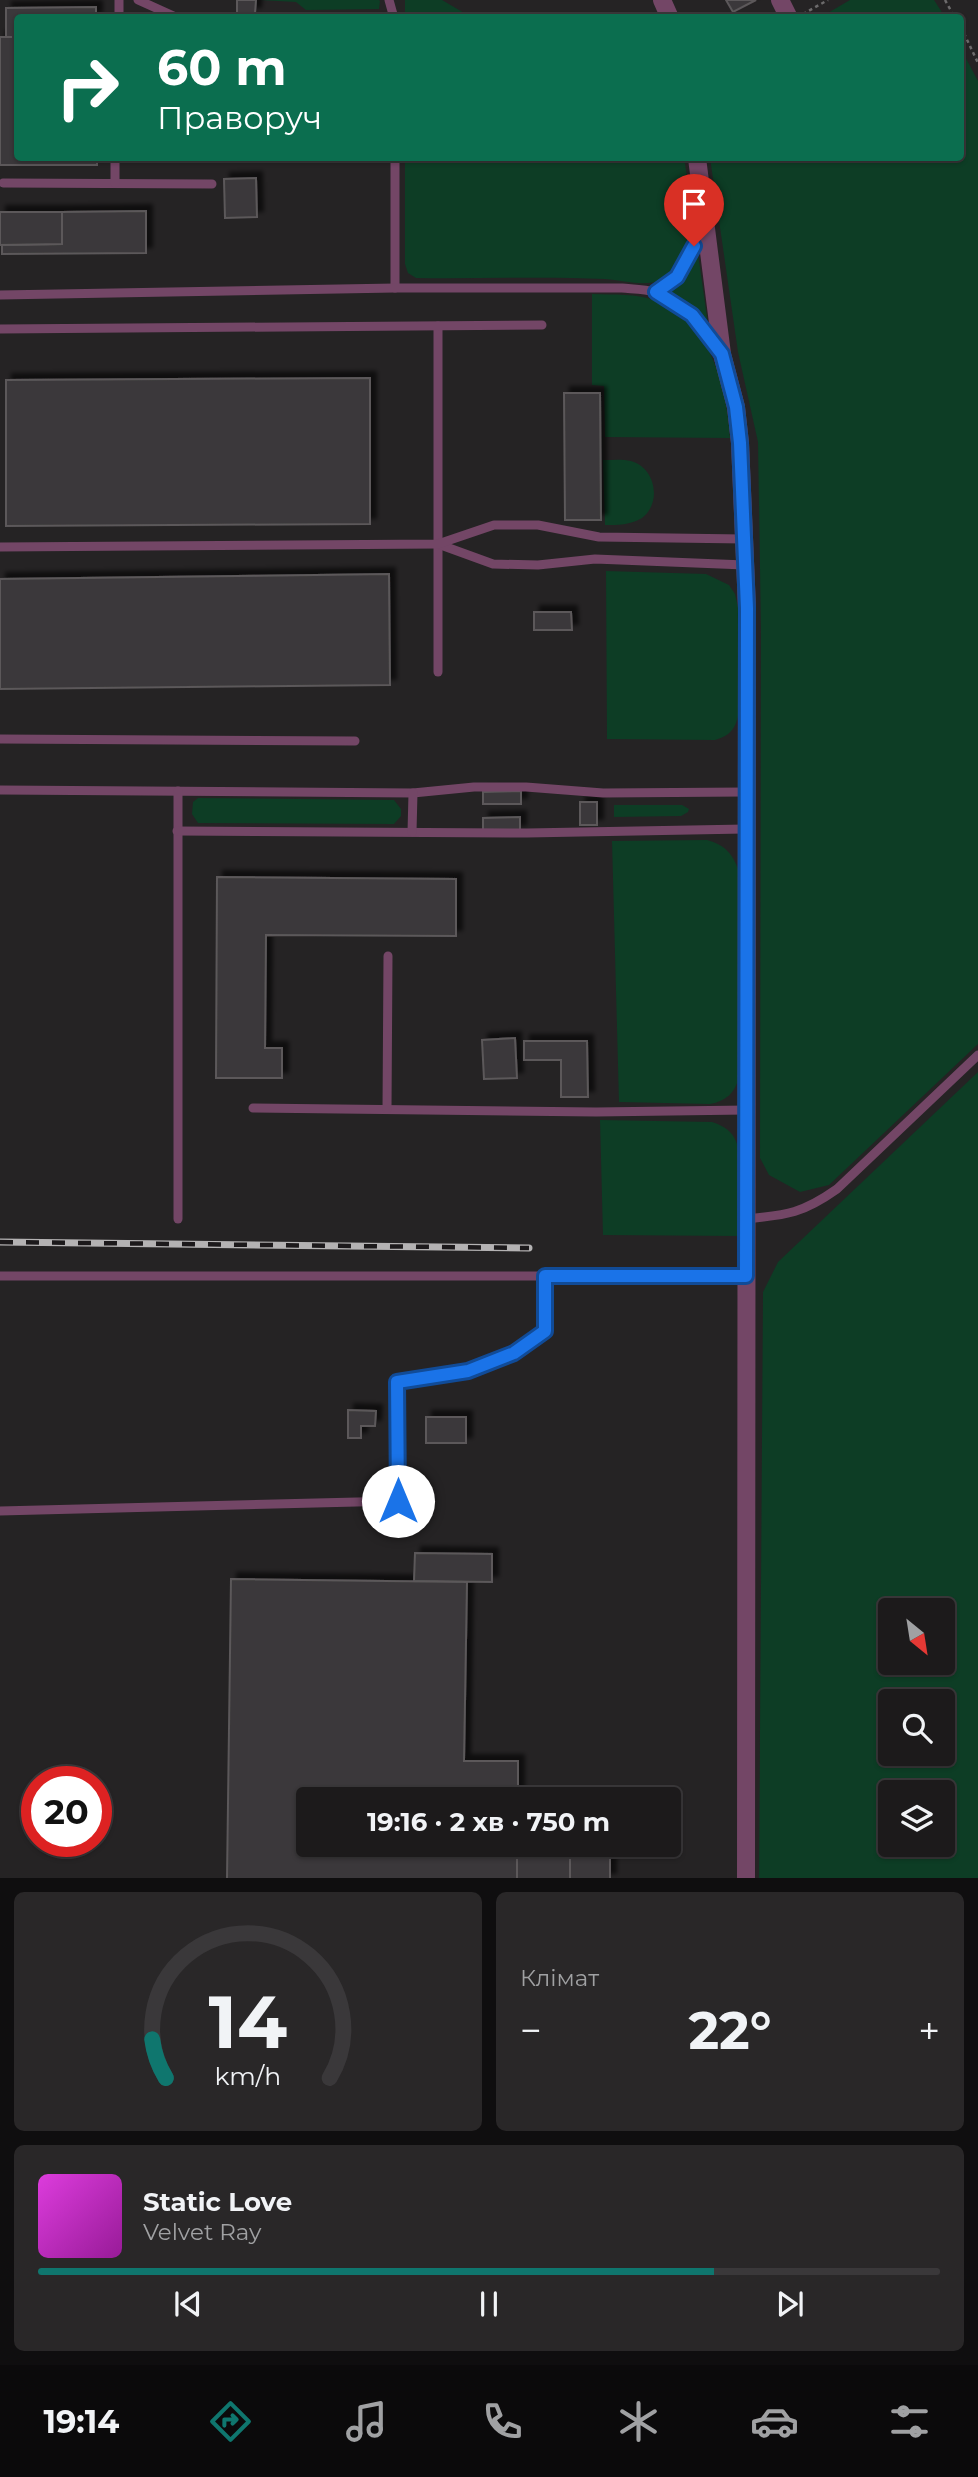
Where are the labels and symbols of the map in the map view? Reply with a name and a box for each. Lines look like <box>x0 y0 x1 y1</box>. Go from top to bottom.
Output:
pin <box>664 174 724 246</box>
position arrow <box>361 1464 435 1538</box>
north arrow <box>878 1598 956 1675</box>
speed limit sign: 20 <box>21 1766 112 1857</box>

